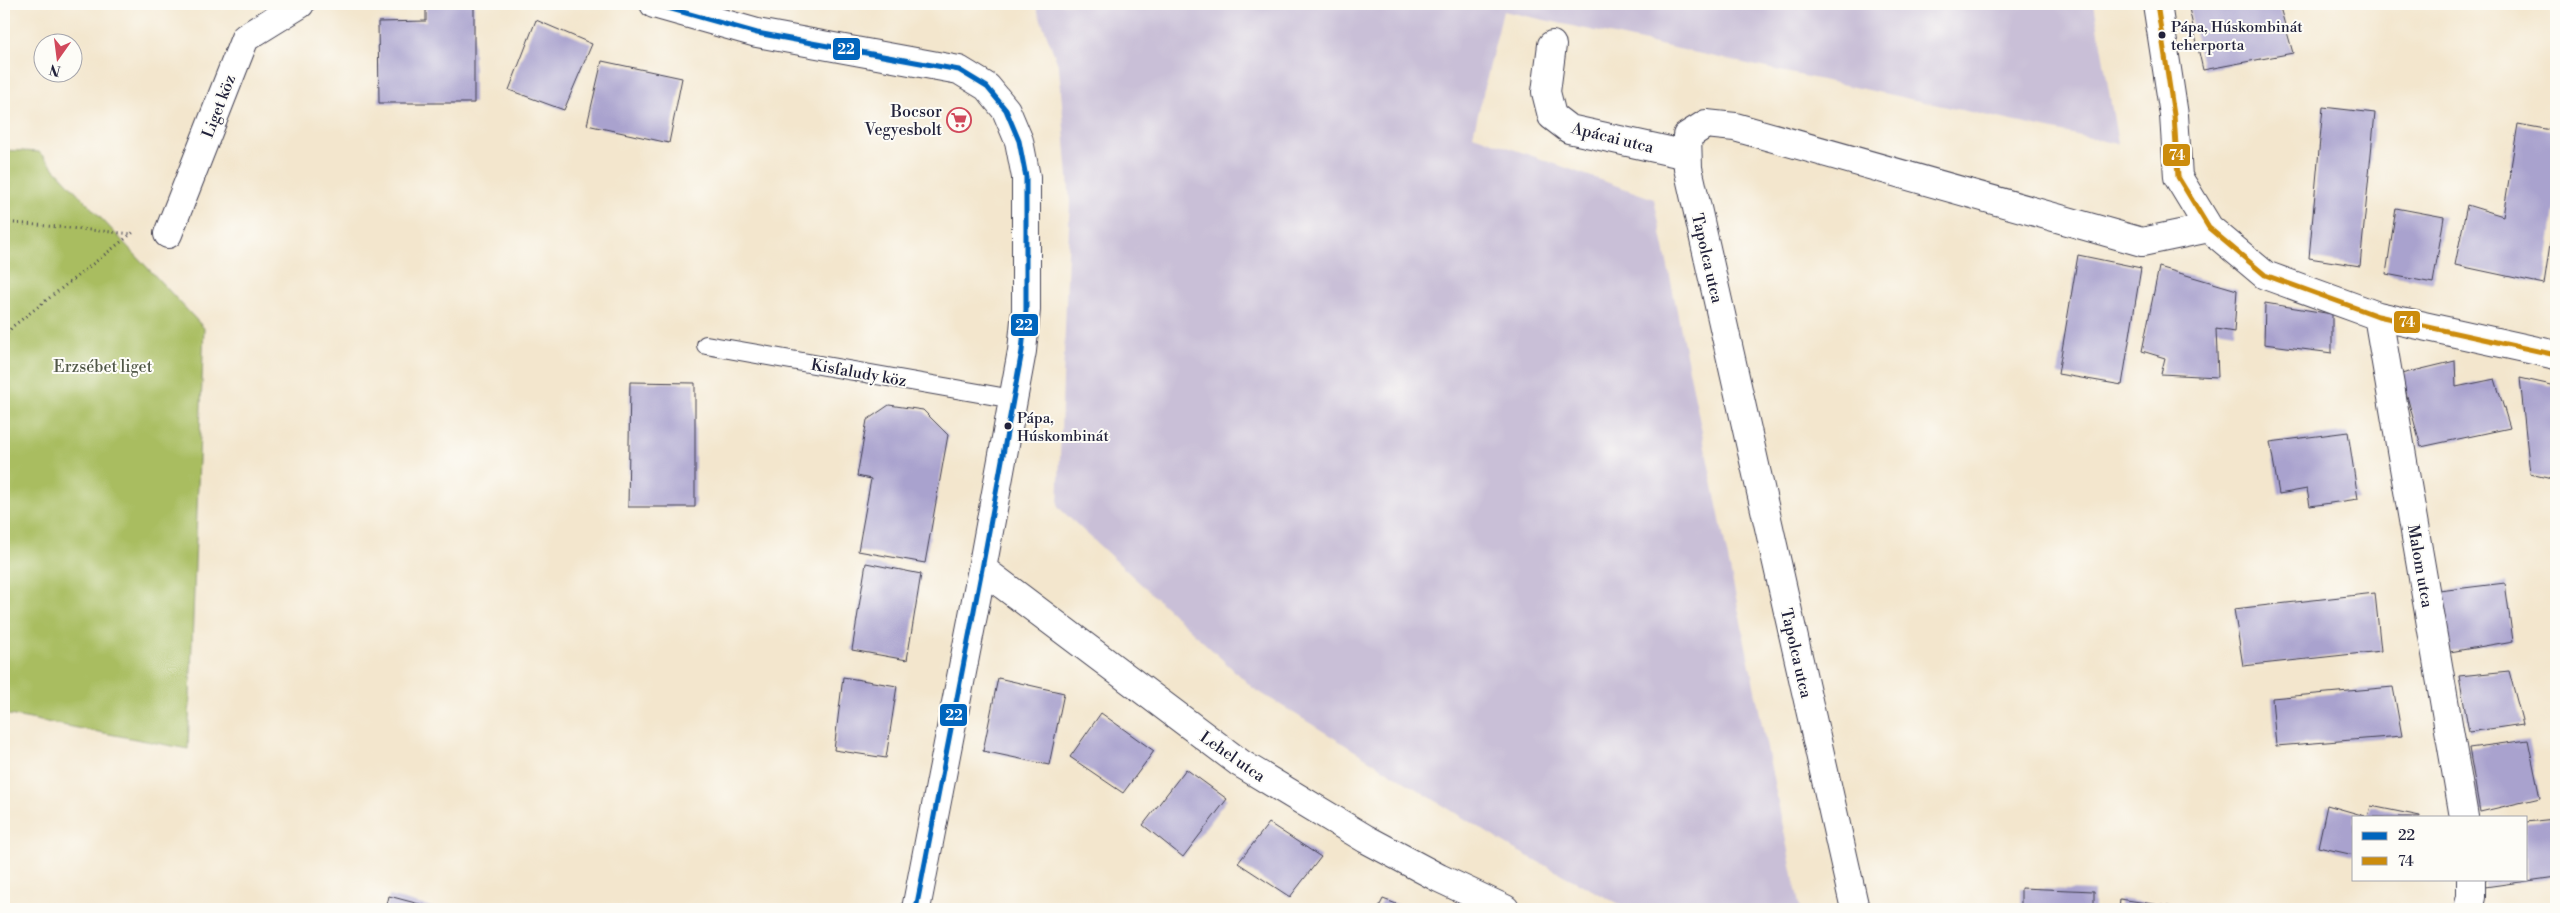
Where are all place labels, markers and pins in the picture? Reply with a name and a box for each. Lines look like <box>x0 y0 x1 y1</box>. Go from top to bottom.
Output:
place label: Pápa, Húskombinát teherporta <box>2171 18 2303 55</box>
marker: Pápa, Húskombinát teherporta <box>2157 30 2167 40</box>
place label: Bocsor Vegyesbolt <box>863 102 942 140</box>
supermarket icon: Bocsor Vegyesbolt <box>946 107 972 133</box>
place label: Pápa, Húskombinát <box>1017 409 1109 446</box>
marker: Pápa, Húskombinát <box>1003 421 1013 431</box>

